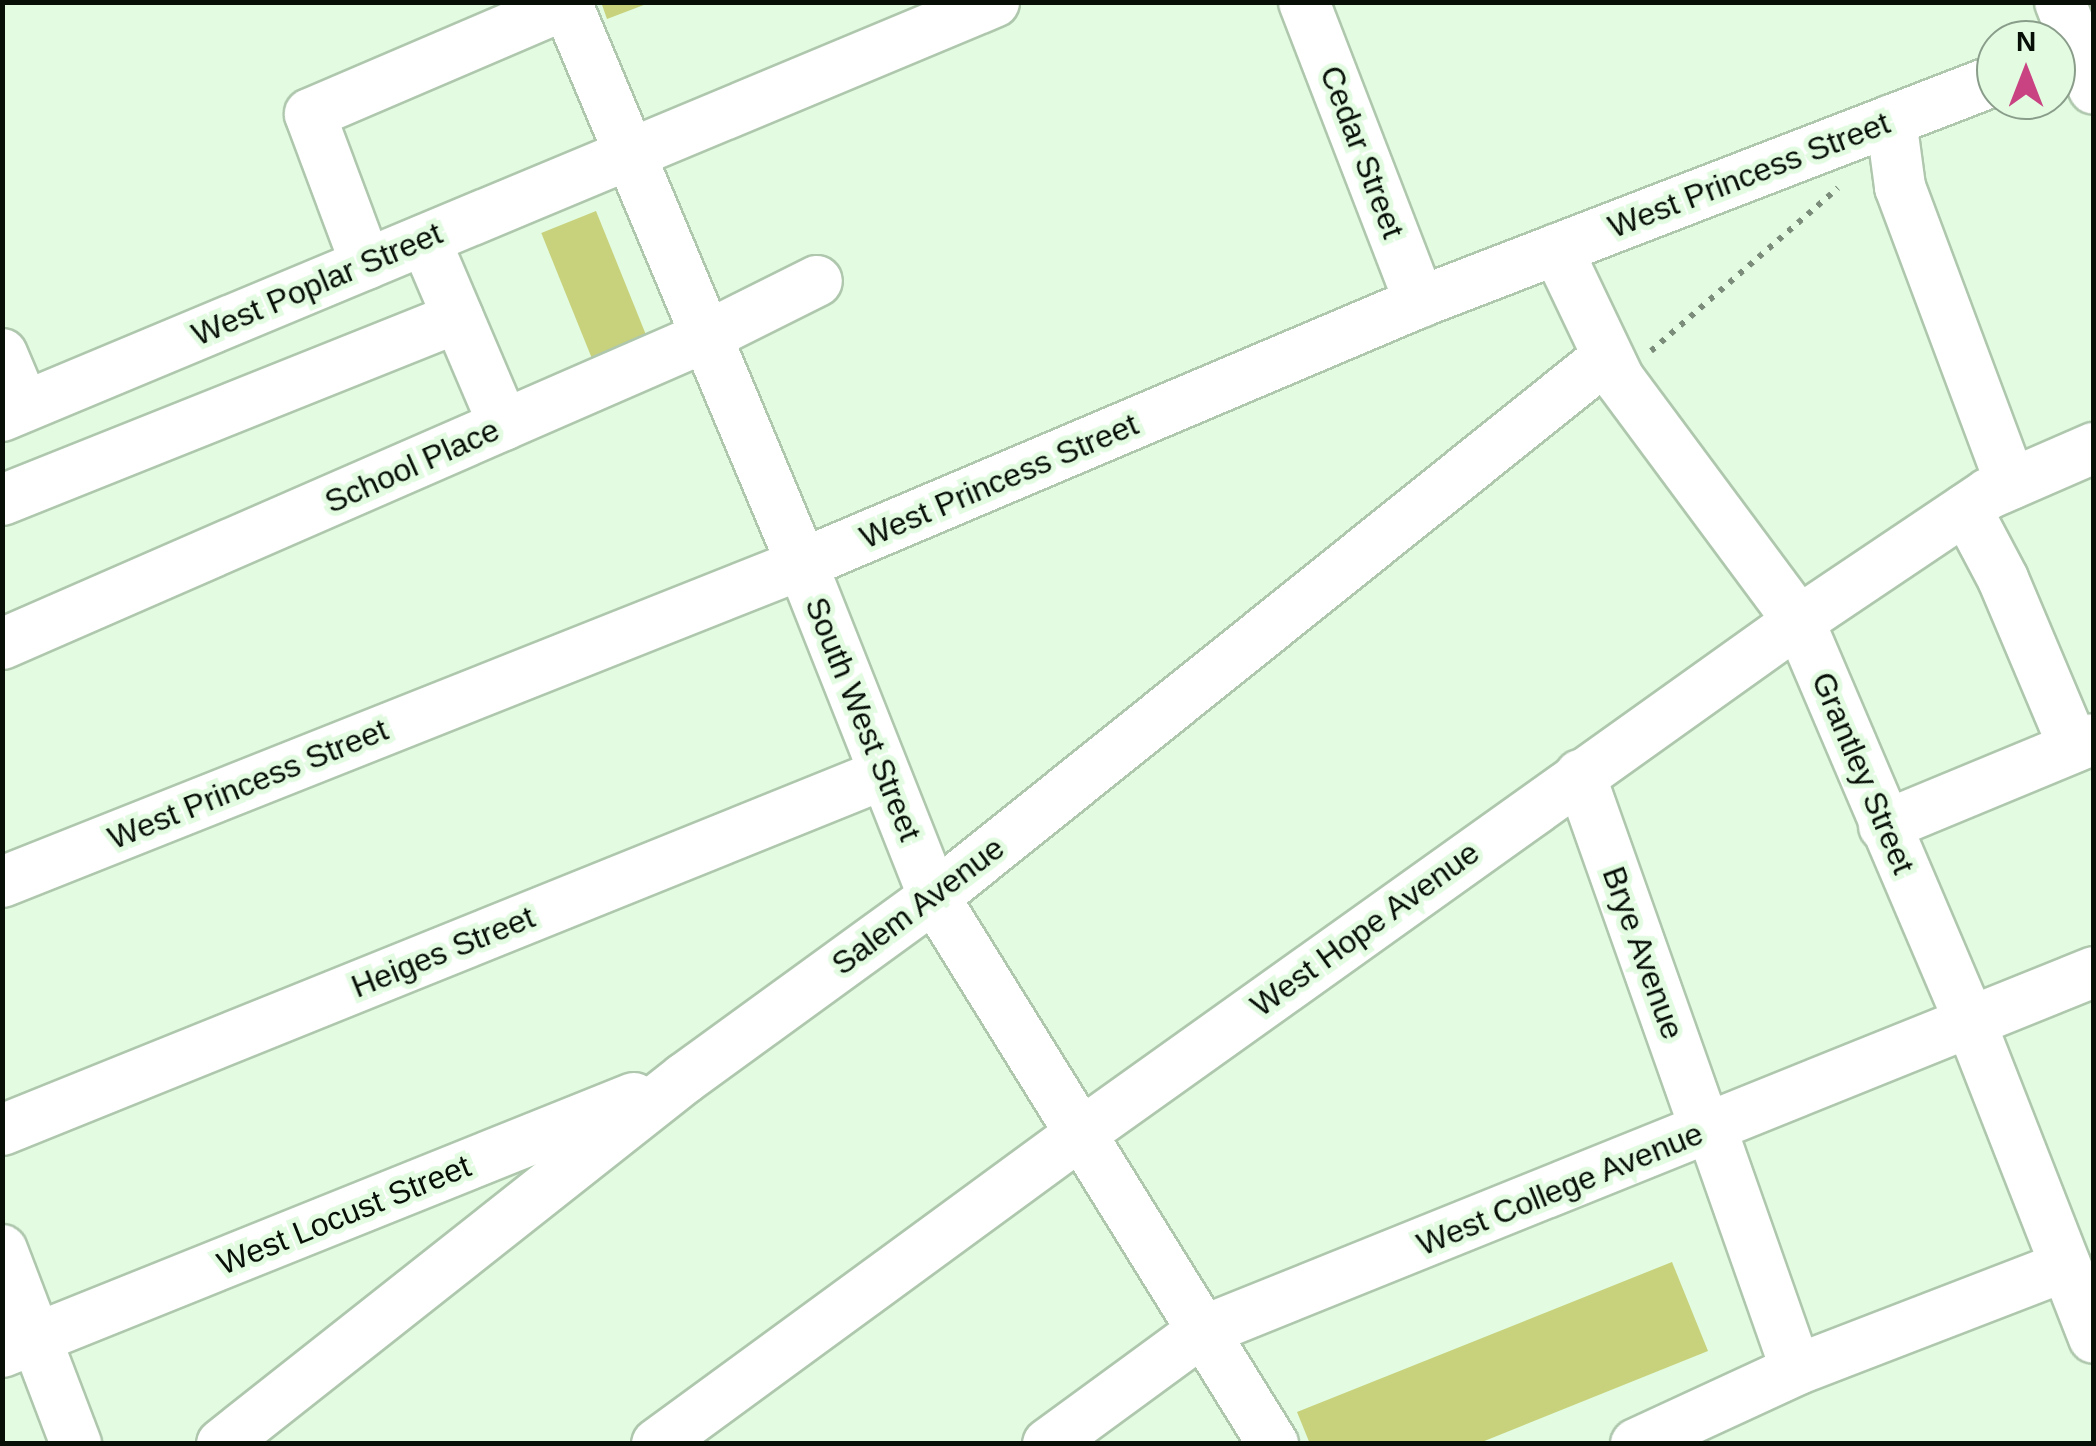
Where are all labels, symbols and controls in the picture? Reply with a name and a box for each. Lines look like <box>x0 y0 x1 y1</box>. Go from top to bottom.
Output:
north arrow <box>1976 20 2076 120</box>
text: N <box>2016 26 2036 57</box>
street label: Cedar Street <box>1312 60 1412 244</box>
street label: West Princess Street <box>1603 104 1895 246</box>
street label: West Poplar Street <box>186 214 448 354</box>
street label: West Princess Street <box>854 405 1144 557</box>
street label: School Place <box>319 410 505 522</box>
street label: South West Street <box>797 592 929 846</box>
street label: Grantley Street <box>1803 666 1923 880</box>
street label: West Princess Street <box>103 710 393 858</box>
street label: Salem Avenue <box>824 828 1012 984</box>
street label: West Hope Avenue <box>1243 833 1487 1025</box>
street label: Brye Avenue <box>1594 861 1692 1045</box>
street label: Heiges Street <box>346 898 540 1006</box>
street label: West College Avenue <box>1411 1114 1709 1264</box>
street label: West Locust Street <box>212 1147 476 1283</box>

